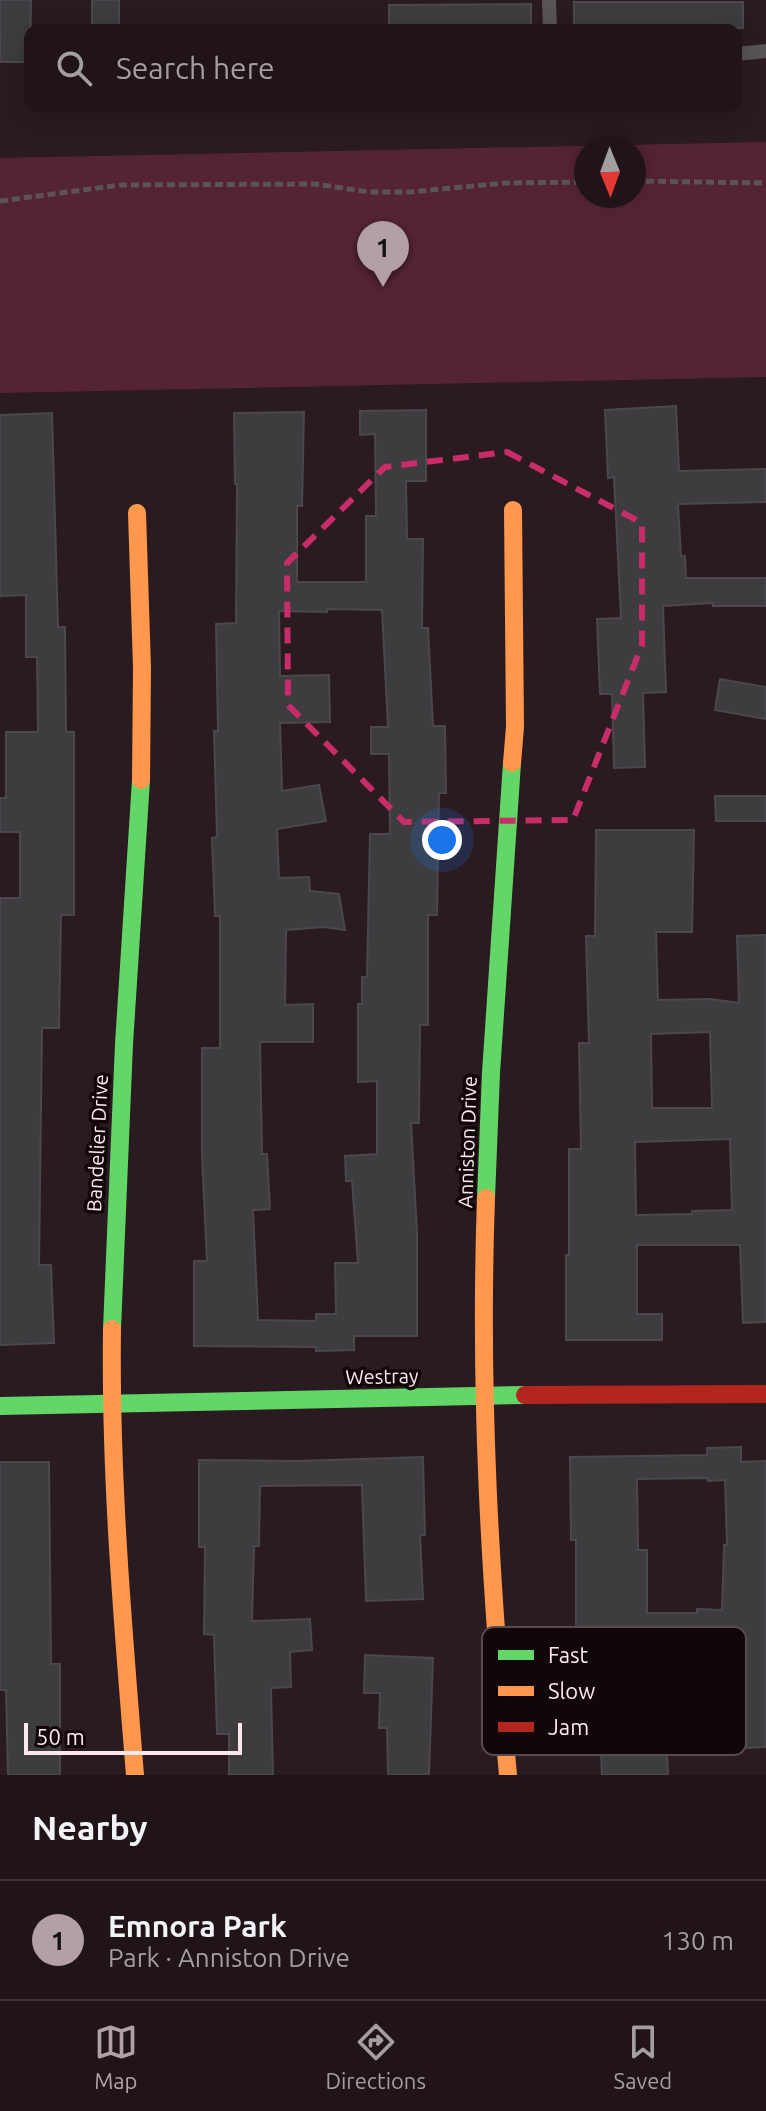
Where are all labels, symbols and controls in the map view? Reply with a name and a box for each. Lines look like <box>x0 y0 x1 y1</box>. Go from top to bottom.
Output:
search box <box>24 24 742 112</box>
icon: search <box>52 46 96 90</box>
text: Search here <box>116 51 275 85</box>
north arrow <box>574 136 646 208</box>
pin: 1 <box>357 221 409 287</box>
your location <box>422 820 462 860</box>
street label: Bandelier Drive <box>82 1074 112 1212</box>
street label: Anniston Drive <box>453 1076 481 1208</box>
street label: Westray <box>345 1364 419 1388</box>
legend <box>482 1627 746 1755</box>
text: Fast <box>548 1642 589 1667</box>
text: Slow <box>548 1678 595 1703</box>
text: Jam <box>548 1714 589 1739</box>
scale bar <box>24 1719 242 1755</box>
text: 50 m <box>36 1724 85 1749</box>
text: Nearby <box>32 1808 147 1846</box>
text: Emnora Park <box>108 1909 287 1943</box>
text: 1 <box>51 1926 65 1955</box>
text: 130 m <box>662 1926 734 1955</box>
text: Park · Anniston Drive <box>108 1943 350 1972</box>
tab: Map <box>94 2020 138 2093</box>
tab: Directions <box>325 2020 426 2093</box>
tab: Saved <box>614 2020 672 2093</box>

